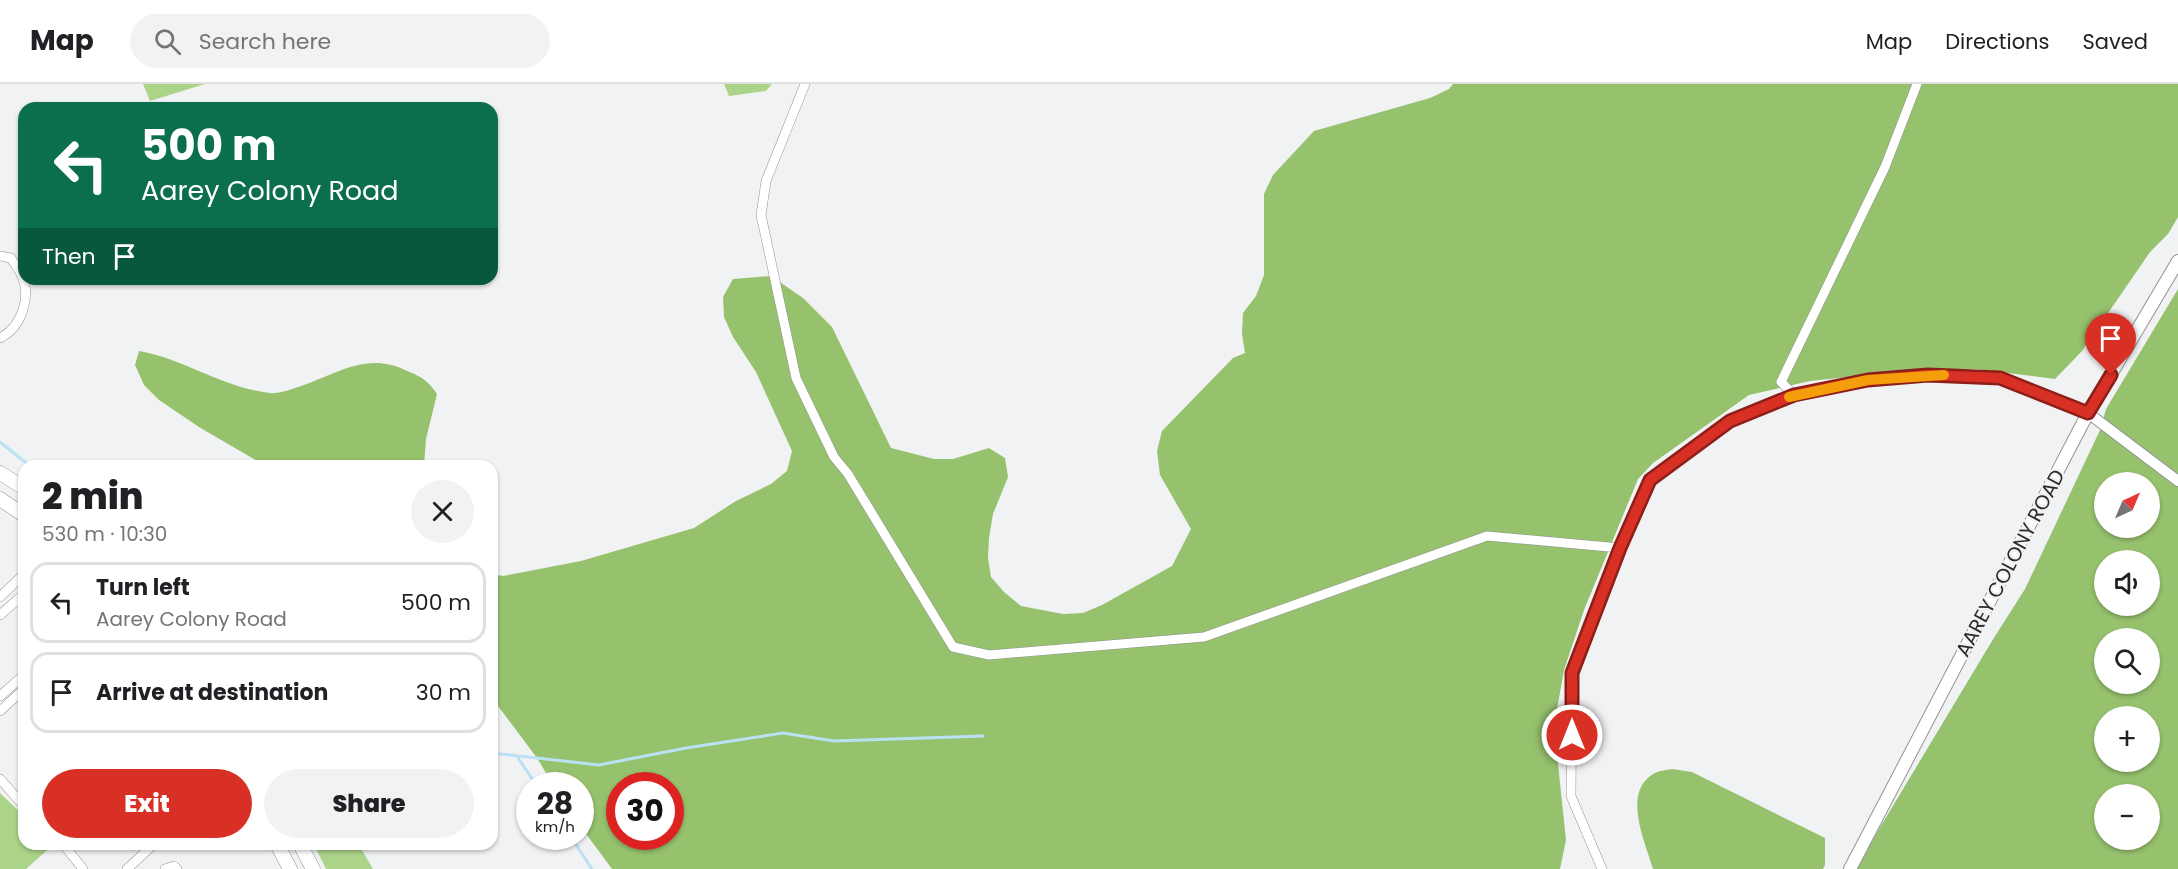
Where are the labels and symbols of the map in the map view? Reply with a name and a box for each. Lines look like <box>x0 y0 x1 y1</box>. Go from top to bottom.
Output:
pin <box>2085 313 2136 375</box>
street label: AAREY COLONY ROAD <box>1949 464 2071 662</box>
north arrow <box>2094 472 2160 538</box>
position arrow <box>1540 703 1604 767</box>
speed limit sign: 30 <box>606 772 684 850</box>

